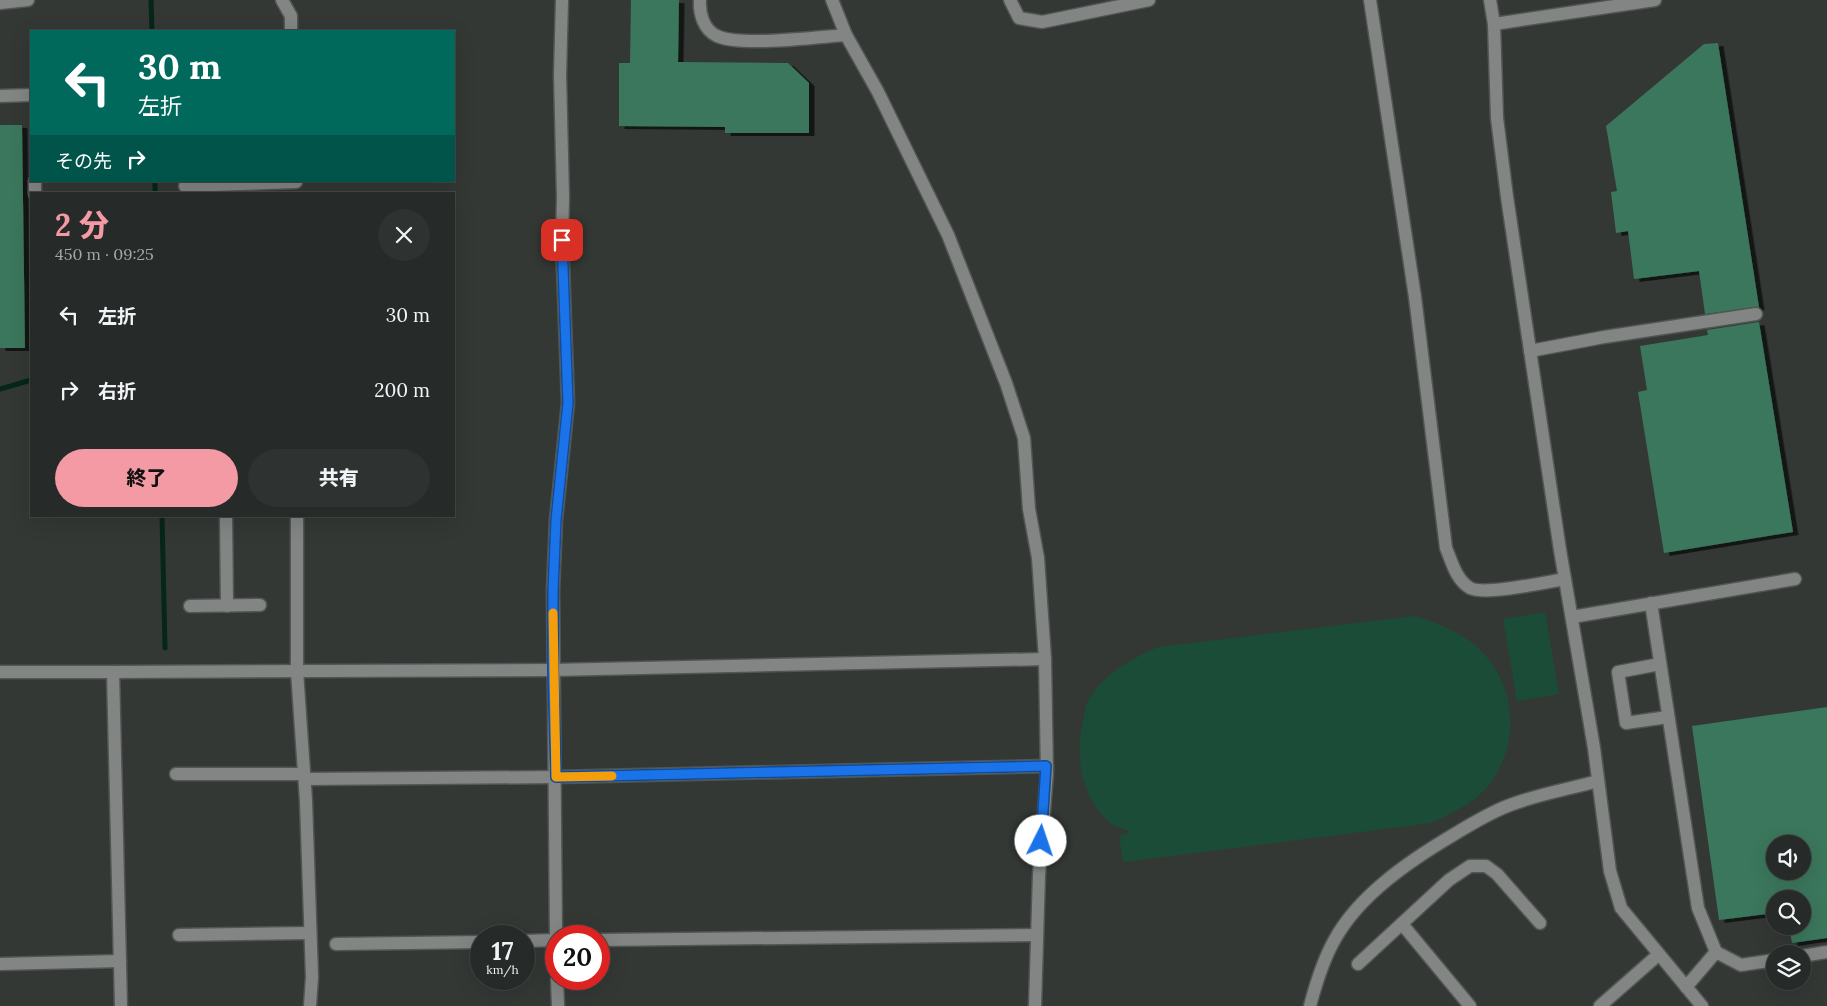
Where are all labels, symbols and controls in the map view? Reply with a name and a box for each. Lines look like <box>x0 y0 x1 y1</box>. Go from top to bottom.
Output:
text: 30 m <box>138 44 221 89</box>
icon: left <box>55 50 120 115</box>
text: 左折 <box>138 92 182 120</box>
icon: right <box>122 145 150 173</box>
text: その先 <box>55 149 112 173</box>
text: 2 分 <box>55 206 109 244</box>
button: close <box>378 209 430 261</box>
pin <box>541 219 583 261</box>
icon: arrive <box>548 226 576 254</box>
text: 450 m · 09:25 <box>55 244 154 264</box>
icon: left <box>55 301 83 329</box>
text: 30 m <box>386 303 430 327</box>
text: 左折 <box>98 304 136 328</box>
icon: right <box>55 376 83 404</box>
text: 200 m <box>374 378 430 402</box>
text: 右折 <box>98 379 136 403</box>
button: 終了 <box>55 449 238 507</box>
button: 共有 <box>248 449 430 507</box>
position arrow <box>1014 814 1066 866</box>
map controls <box>1766 835 1811 990</box>
button: sound <box>1766 835 1811 880</box>
button: search <box>1766 890 1811 935</box>
speed limit sign: 20 <box>545 925 610 990</box>
text: 17 <box>492 935 513 967</box>
button: layers <box>1766 945 1811 990</box>
text: km/h <box>486 962 519 977</box>

